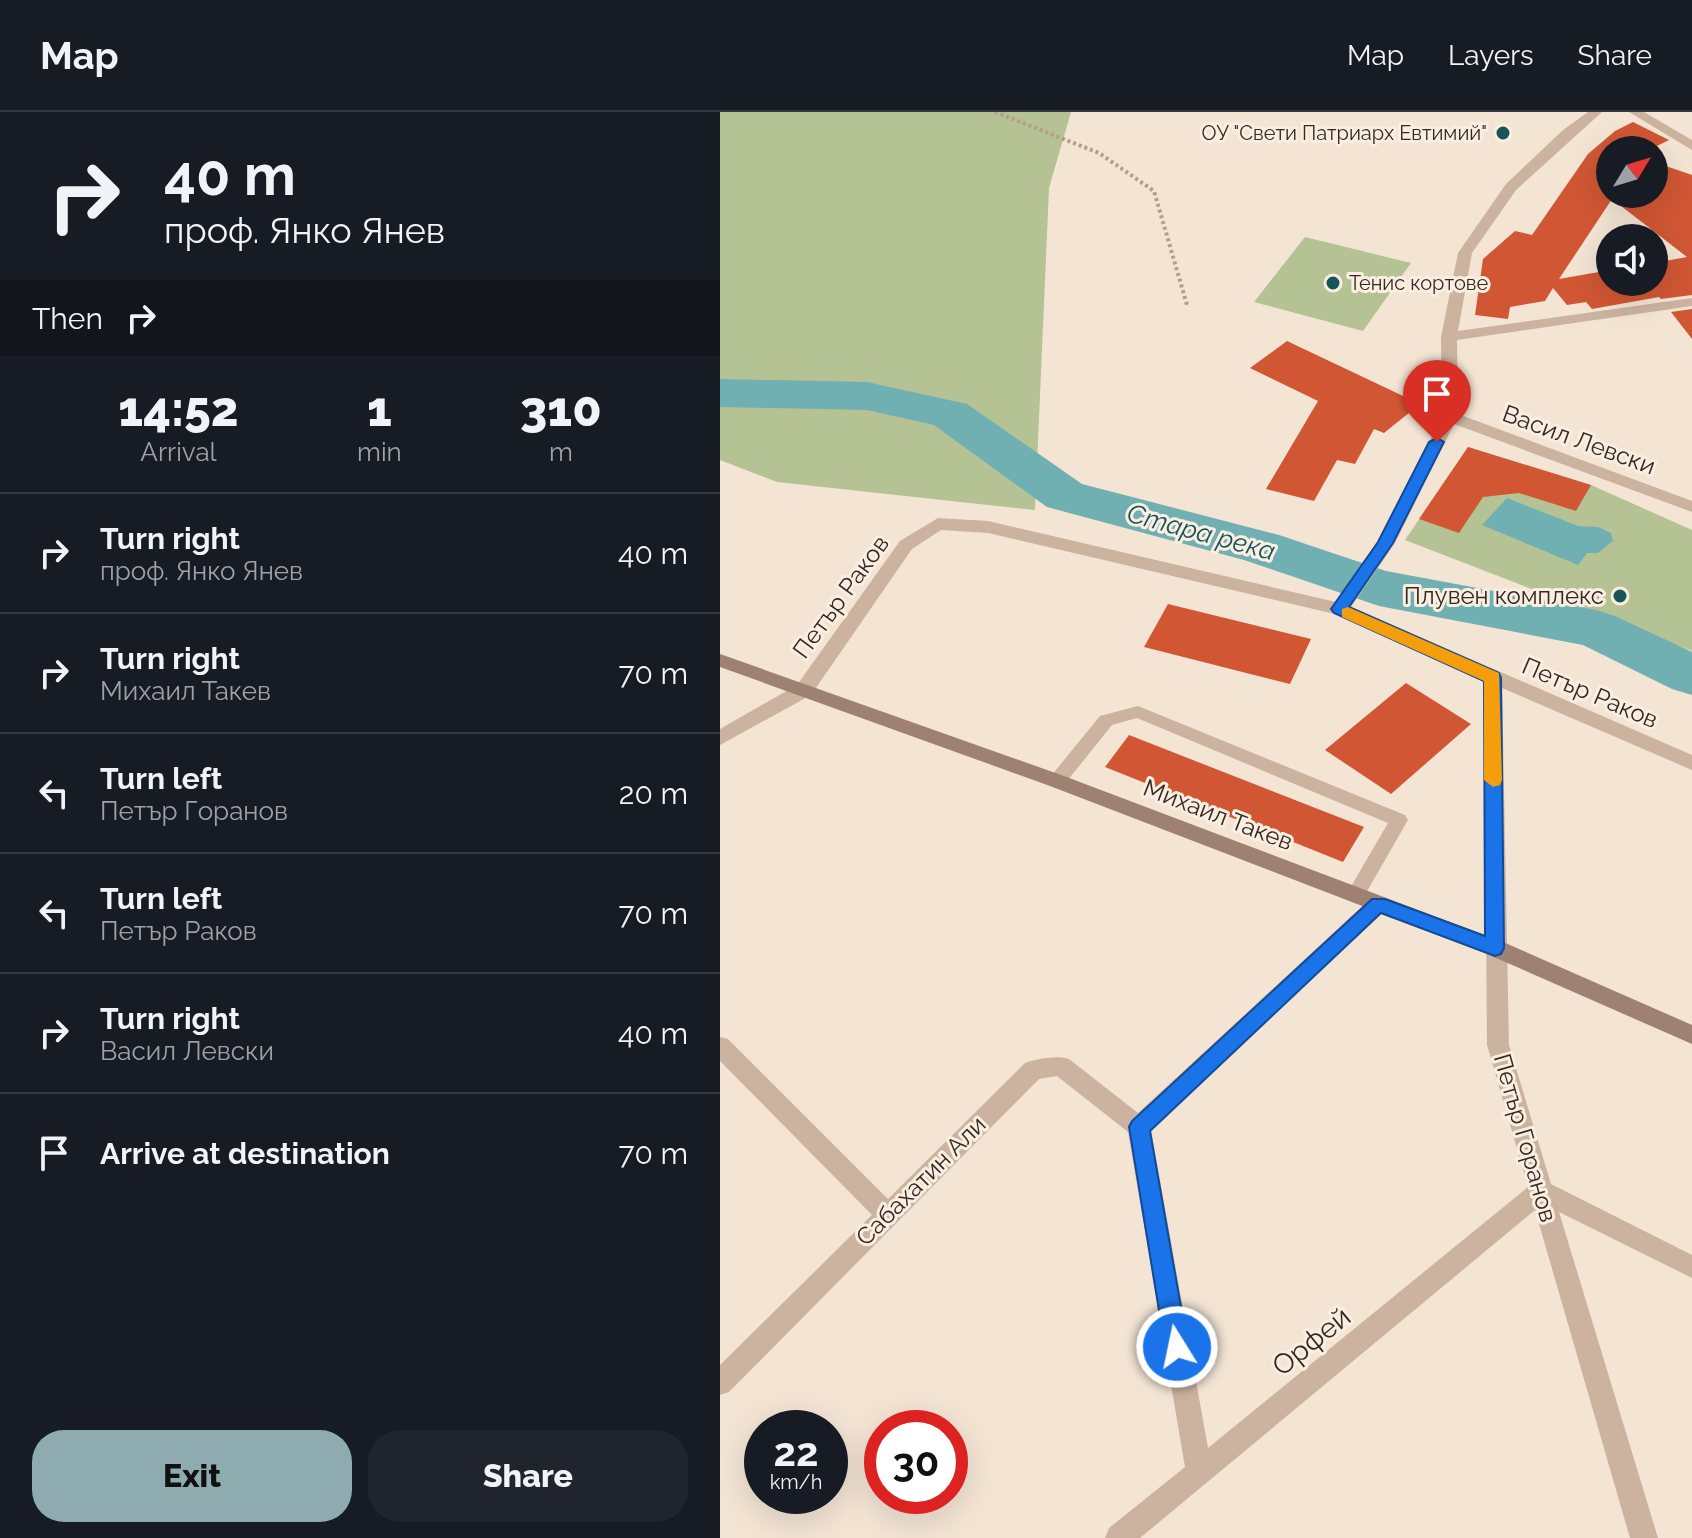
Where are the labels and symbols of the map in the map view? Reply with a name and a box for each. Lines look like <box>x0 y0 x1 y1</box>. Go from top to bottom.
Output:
place label: ОУ "Свети Патриарх Евтимий" <box>1201 121 1487 145</box>
marker: ОУ "Свети Патриарх Евтимий" <box>1494 124 1512 142</box>
north arrow <box>1596 136 1668 208</box>
place label: Тенис кортове <box>1349 271 1489 295</box>
marker: Тенис кортове <box>1324 274 1342 292</box>
pin <box>1403 360 1471 442</box>
street label: Васил Левски <box>1499 398 1660 481</box>
water label: Стара река <box>1124 498 1278 566</box>
street label: Петър Раков <box>786 530 895 664</box>
place label: Плувен комплекс <box>1404 581 1604 610</box>
marker: Плувен комплекс <box>1611 587 1629 605</box>
street label: Петър Раков <box>1518 651 1662 734</box>
street label: Михаил Такев <box>1139 773 1297 856</box>
street label: Петър Горанов <box>1488 1051 1563 1225</box>
street label: Сабахатин Али <box>850 1110 991 1251</box>
street label: Орфей <box>1266 1300 1357 1383</box>
position arrow <box>1135 1305 1219 1389</box>
speed limit sign: 30 <box>864 1410 968 1514</box>

